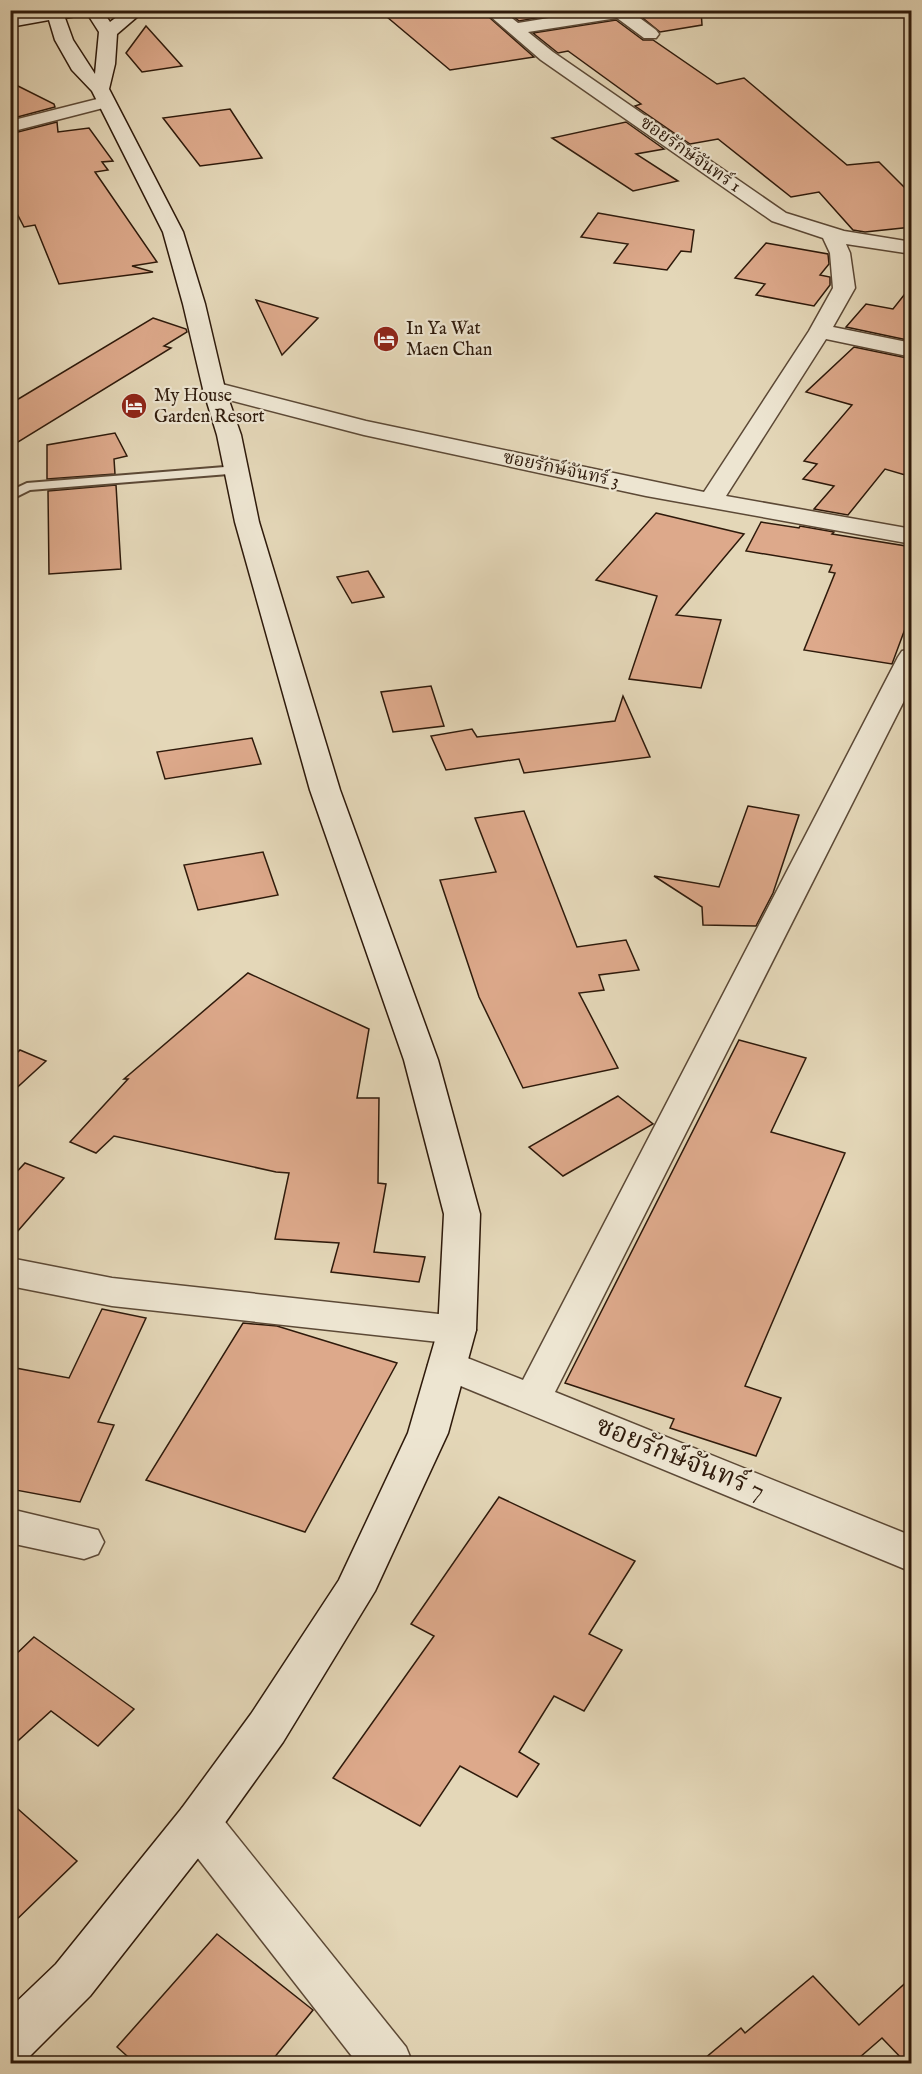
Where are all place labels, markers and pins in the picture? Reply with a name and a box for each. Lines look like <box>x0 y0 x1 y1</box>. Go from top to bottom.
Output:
place label: In Ya Wat Maen Chan <box>406 318 493 362</box>
hotel icon: In Ya Wat Maen Chan <box>371 324 401 354</box>
place label: My House Garden Resort <box>154 385 265 429</box>
hotel icon: My House Garden Resort <box>119 391 149 421</box>

